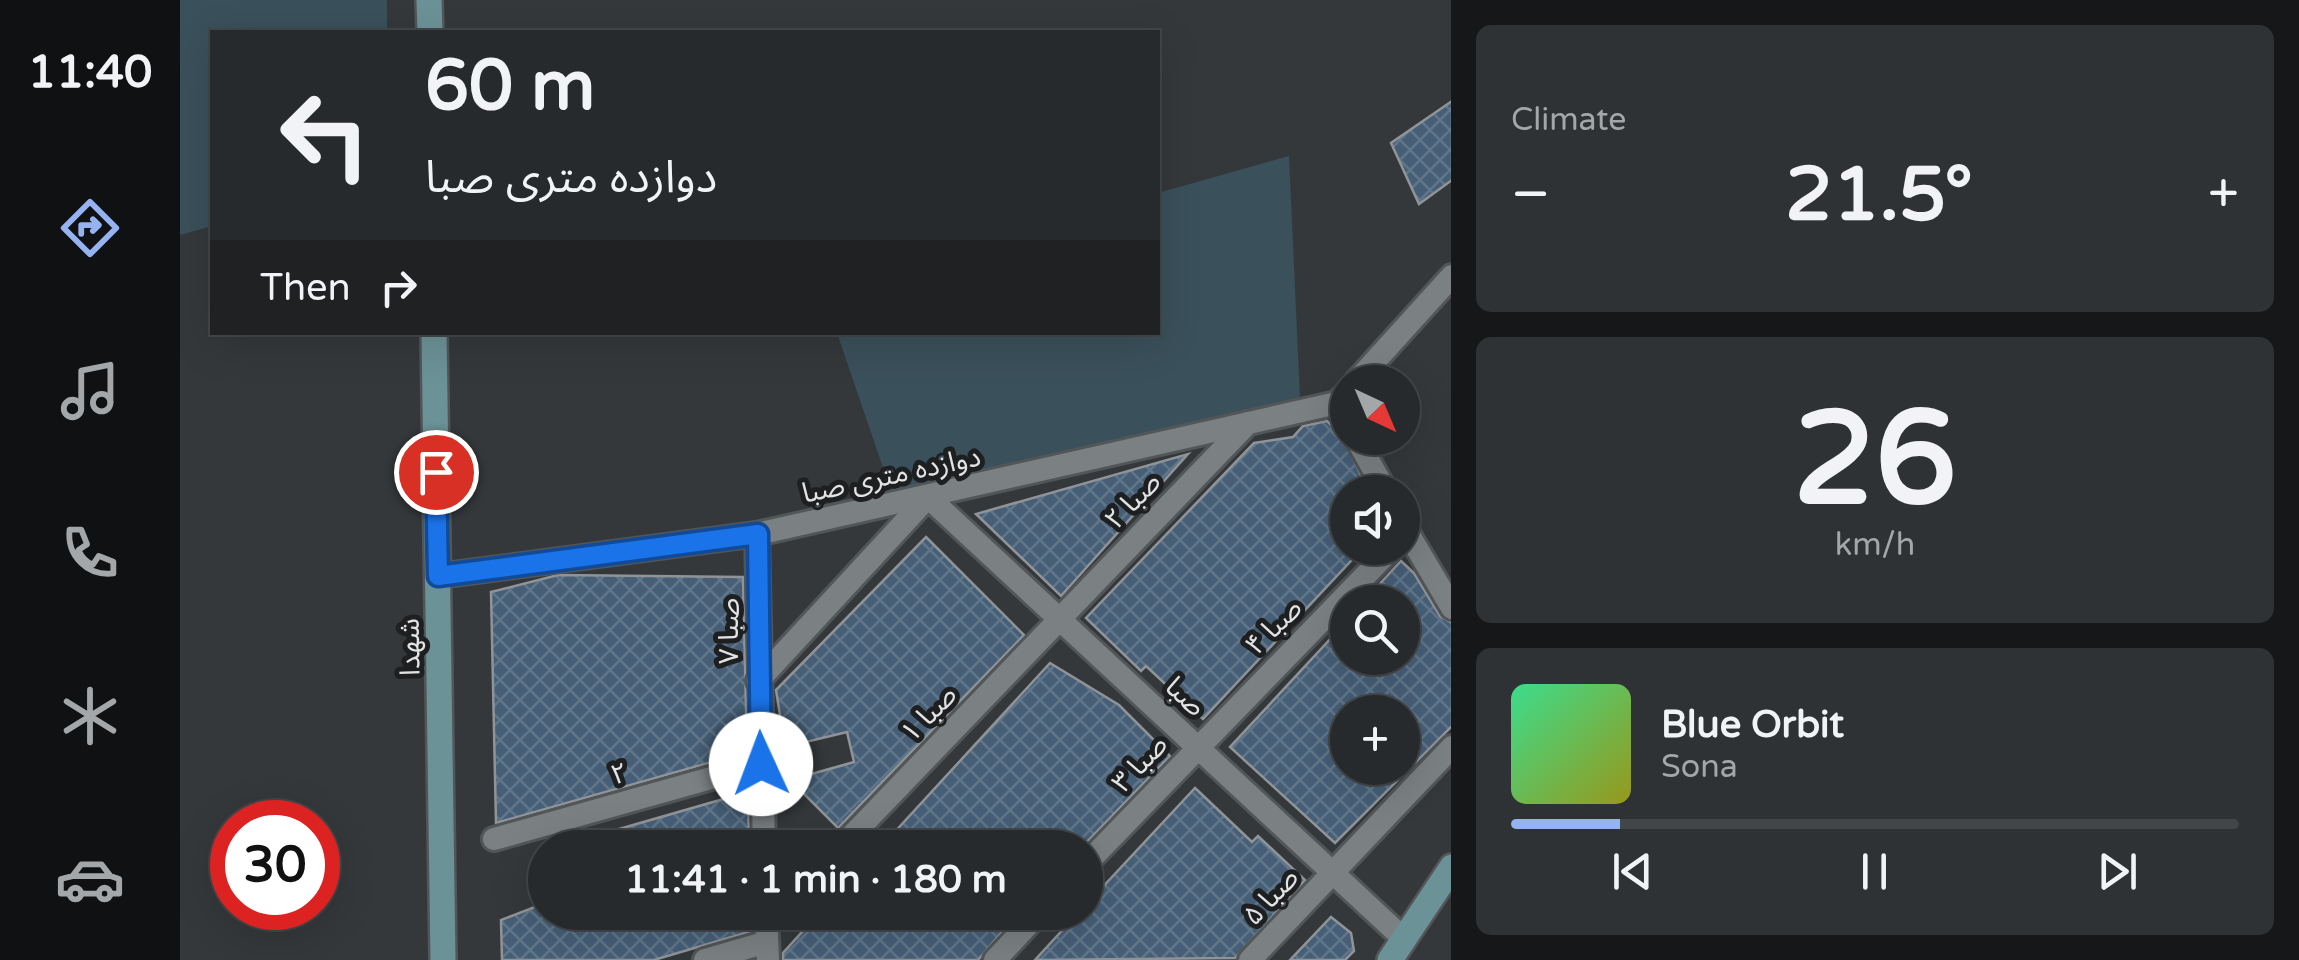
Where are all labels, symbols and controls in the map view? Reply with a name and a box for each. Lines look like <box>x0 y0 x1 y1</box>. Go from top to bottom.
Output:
text: 60 m <box>425 45 595 129</box>
text: 11:40 <box>28 46 152 100</box>
icon: left <box>260 70 390 200</box>
text: Climate <box>1511 101 1626 139</box>
text: 21.5° <box>1785 150 1973 240</box>
text: دوازده متری صبا <box>425 151 717 205</box>
text: − <box>1511 162 1550 228</box>
text: + <box>2208 162 2239 228</box>
icon: directions <box>55 193 125 263</box>
icon: right <box>371 260 426 315</box>
text: Then <box>260 265 351 311</box>
icon: music <box>55 356 125 426</box>
north arrow <box>1330 365 1420 455</box>
map controls <box>1330 365 1420 785</box>
text: 26 <box>1793 383 1957 539</box>
pin <box>394 430 479 515</box>
street label: دوازده متری صبا <box>799 439 984 511</box>
icon: arrive <box>409 445 464 500</box>
street label: صبا ۲ <box>1097 465 1168 536</box>
button: sound <box>1330 475 1420 565</box>
icon: phone <box>55 518 125 588</box>
text: km/h <box>1835 526 1915 564</box>
button: search <box>1330 585 1420 675</box>
street label: صبا ۴ <box>1238 591 1309 662</box>
street label: صبا ۷ <box>712 598 746 664</box>
street label: شهدا <box>392 618 428 676</box>
street label: صبا <box>1158 670 1213 724</box>
street label: صبا ۱ <box>893 678 964 749</box>
icon: climate <box>55 681 125 751</box>
button: + <box>1330 695 1420 785</box>
text: Blue Orbit <box>1661 702 1844 748</box>
position arrow <box>709 712 813 816</box>
street label: صبا ۳ <box>1105 728 1175 800</box>
text: Sona <box>1661 748 1738 786</box>
street label: ۲ <box>607 755 632 793</box>
speed limit sign: 30 <box>210 800 340 930</box>
icon: car <box>55 844 125 914</box>
icon: previous <box>1605 844 1660 899</box>
icon: pause <box>1847 844 1902 899</box>
icon: next <box>2090 844 2145 899</box>
text: 11:41 · 1 min · 180 m <box>624 857 1007 903</box>
street label: صبا ۵ <box>1236 861 1306 933</box>

